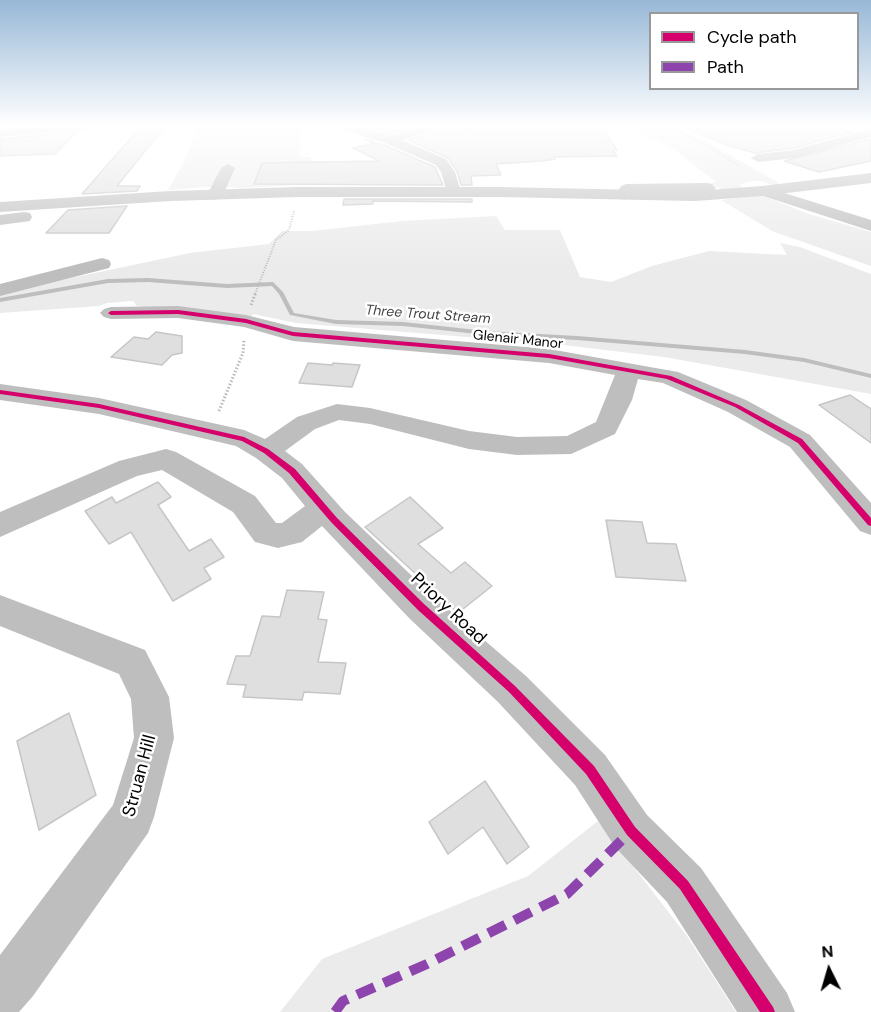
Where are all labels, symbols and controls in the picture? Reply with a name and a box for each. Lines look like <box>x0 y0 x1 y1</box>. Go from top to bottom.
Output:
legend <box>649 12 859 90</box>
text: Cycle path <box>707 25 797 49</box>
text: Path <box>707 55 744 79</box>
water label: Three Trout Stream <box>365 302 491 328</box>
street label: Glenair Manor <box>472 327 564 353</box>
street label: Priory Road <box>406 569 490 649</box>
street label: Struan Hill <box>119 733 161 819</box>
north arrow <box>799 940 859 1000</box>
text: N <box>821 941 834 963</box>

